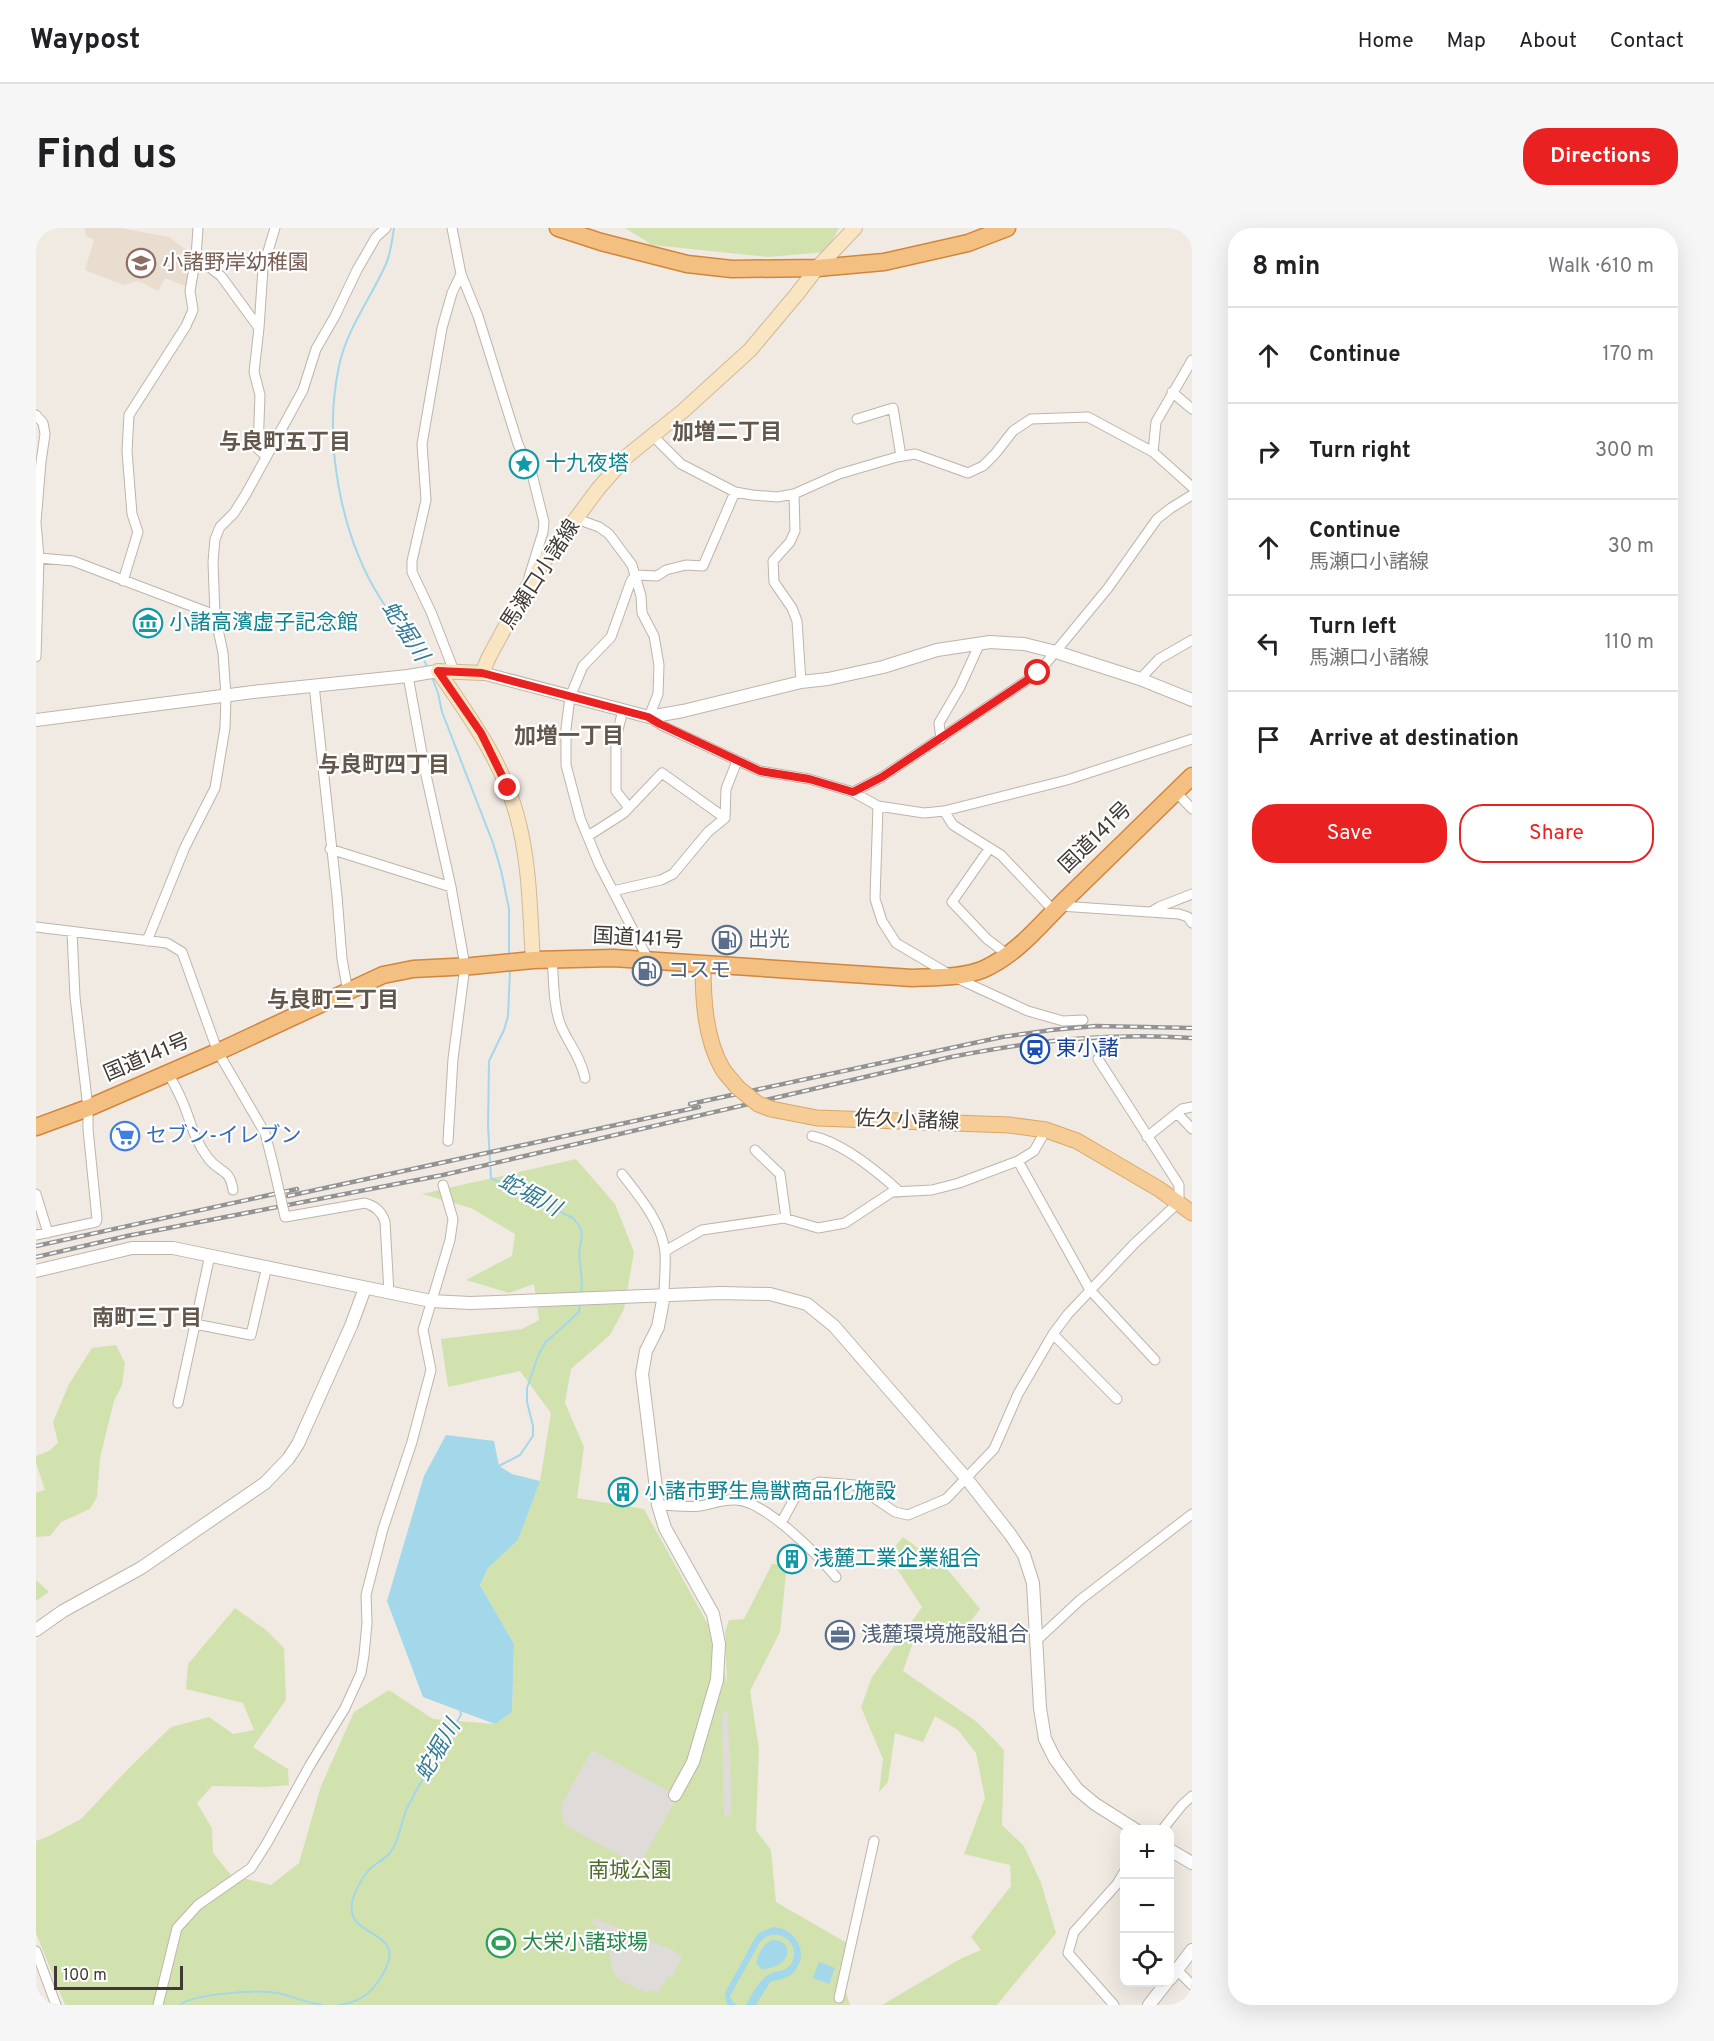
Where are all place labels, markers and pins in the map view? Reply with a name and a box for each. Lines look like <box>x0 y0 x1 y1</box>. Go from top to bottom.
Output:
school or university icon: 小諸野岸幼稚園 <box>125 247 157 279</box>
place label: 小諸野岸幼稚園 <box>162 250 309 277</box>
place icon: 十九夜塔 <box>508 448 540 480</box>
place label: 十九夜塔 <box>545 451 629 478</box>
museum icon: 小諸高濱虚子記念館 <box>132 607 164 639</box>
place label: 小諸高濱虚子記念館 <box>169 610 358 637</box>
fuel station icon: 出光 <box>711 924 743 956</box>
place label: 出光 <box>748 927 790 954</box>
fuel station icon: コスモ <box>631 955 663 987</box>
place label: コスモ <box>668 958 731 985</box>
station icon: 東小諸 <box>1019 1033 1051 1065</box>
place label: 東小諸 <box>1056 1036 1119 1063</box>
supermarket icon: セブン-イレブン <box>109 1120 141 1152</box>
place label: セブン-イレブン <box>146 1123 301 1150</box>
building icon: 小諸市野生鳥獣商品化施設 <box>607 1476 639 1508</box>
place label: 小諸市野生鳥獣商品化施設 <box>644 1479 896 1506</box>
building icon: 浅麓工業企業組合 <box>776 1543 808 1575</box>
place label: 浅麓工業企業組合 <box>813 1546 981 1573</box>
office icon: 浅麓環境施設組合 <box>824 1619 856 1651</box>
place label: 浅麓環境施設組合 <box>861 1622 1029 1649</box>
sports icon: 大栄小諸球場 <box>485 1927 517 1959</box>
place label: 大栄小諸球場 <box>522 1930 648 1957</box>

